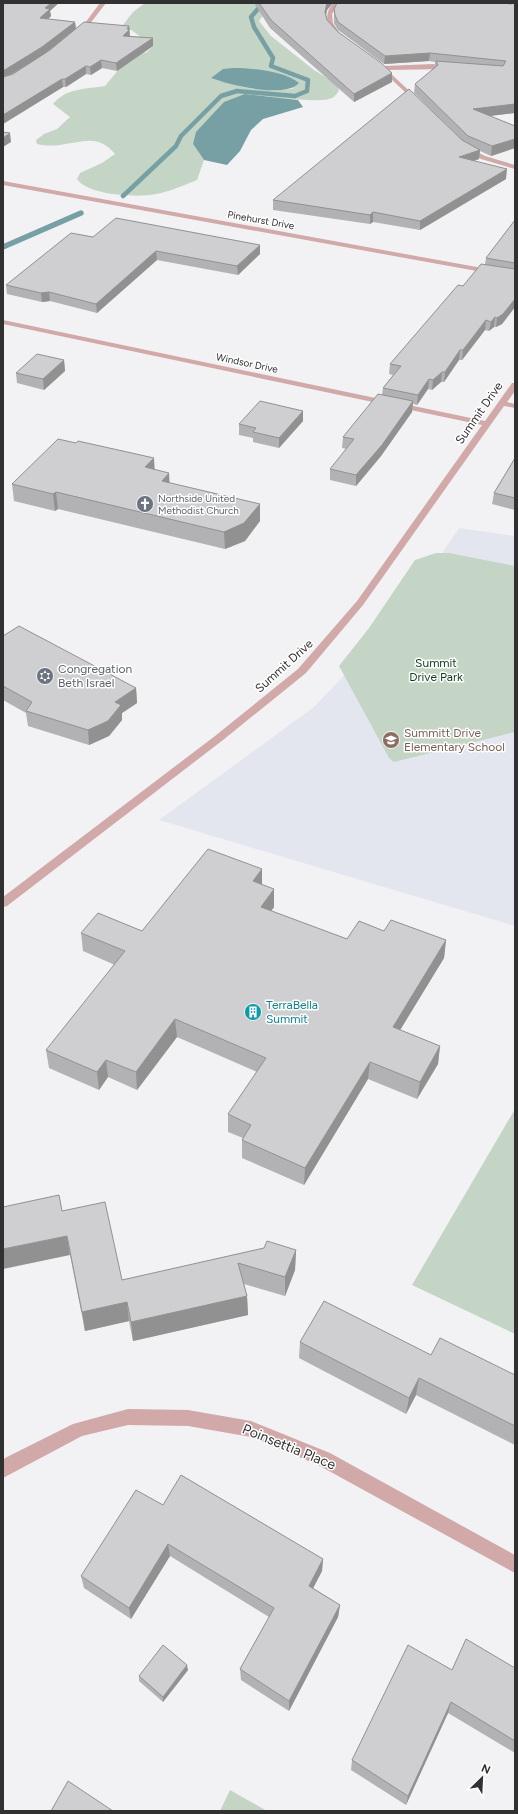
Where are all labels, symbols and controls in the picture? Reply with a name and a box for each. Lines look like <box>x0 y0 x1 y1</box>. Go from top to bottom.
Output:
street label: Pinehurst Drive <box>227 208 296 232</box>
street label: Windsor Drive <box>215 350 280 376</box>
street label: Summit Drive <box>452 379 506 447</box>
place label: Northside United Methodist Church <box>158 492 239 517</box>
church icon: Northside United Methodist Church <box>135 494 155 514</box>
street label: Summit Drive <box>252 636 316 695</box>
park label: Summit Drive Park <box>409 656 463 684</box>
place label: Congregation Beth Israel <box>58 662 132 690</box>
synagogue icon: Congregation Beth Israel <box>35 666 55 686</box>
place label: Summitt Drive Elementary School <box>404 726 505 754</box>
school or university icon: Summitt Drive Elementary School <box>381 730 401 750</box>
place label: TerraBella Summit <box>266 998 318 1026</box>
building icon: TerraBella Summit <box>243 1002 263 1022</box>
street label: Poinsettia Place <box>240 1421 339 1474</box>
north arrow <box>462 1758 502 1798</box>
text: N <box>479 1762 492 1777</box>

